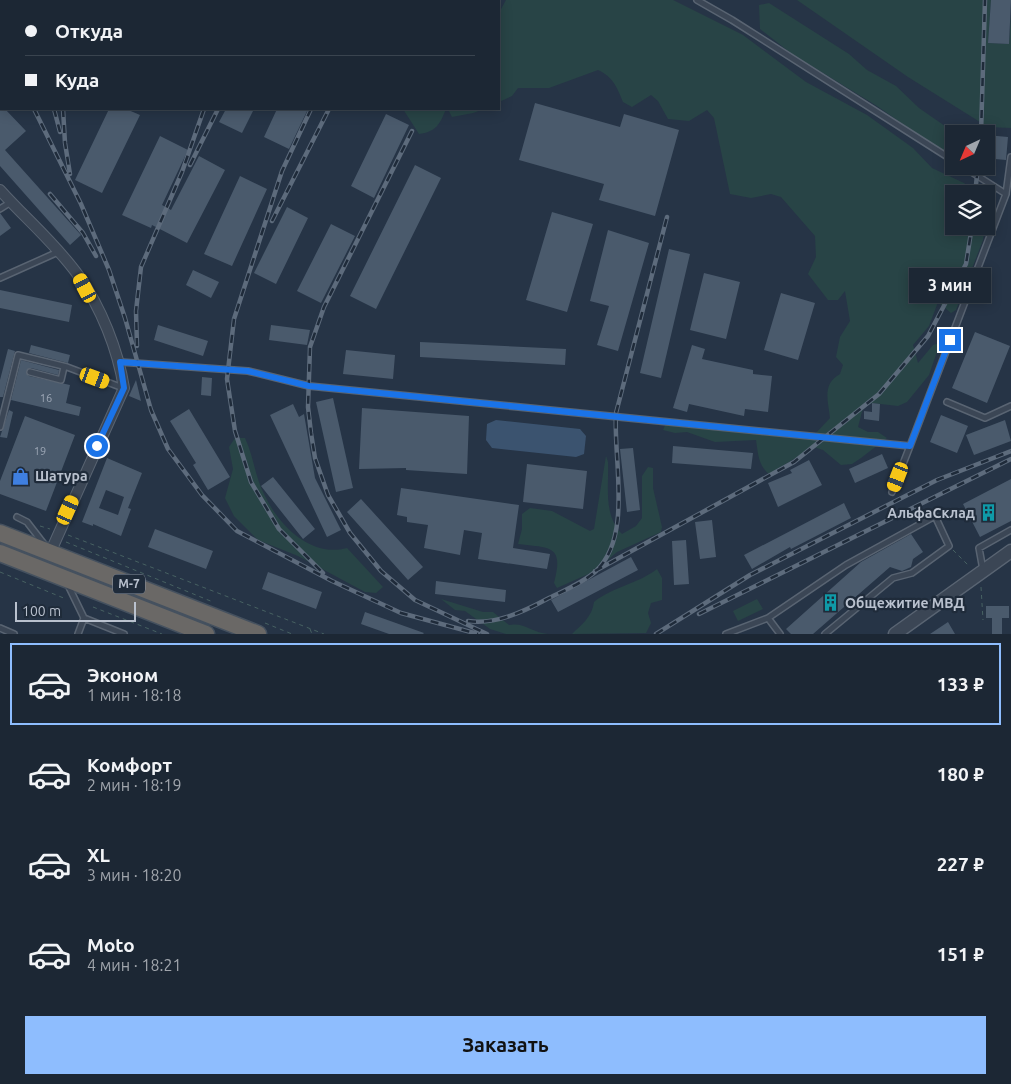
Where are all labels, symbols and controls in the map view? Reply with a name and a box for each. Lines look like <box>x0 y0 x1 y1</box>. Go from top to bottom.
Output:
text: Откуда <box>55 20 123 42</box>
text: Куда <box>55 69 99 91</box>
north arrow <box>945 125 995 175</box>
map controls <box>945 125 995 235</box>
button: layers <box>945 185 995 235</box>
callout: 3 мин <box>909 268 991 302</box>
car <box>71 271 98 305</box>
text: 3 мин <box>928 276 972 294</box>
route end <box>939 329 961 351</box>
car <box>78 366 111 390</box>
house number: 16 <box>40 392 52 404</box>
route start <box>86 435 108 457</box>
house number: 19 <box>34 445 46 457</box>
car <box>885 460 910 494</box>
shop icon: Шатура <box>11 466 31 486</box>
place label: Шатура <box>35 468 87 484</box>
car <box>55 493 80 527</box>
building icon: АльфаСклад <box>979 503 999 523</box>
place label: АльфаСклад <box>887 505 975 521</box>
road number: М-7 <box>113 574 145 594</box>
building icon: Общежитие МВД <box>821 593 841 613</box>
place label: Общежитие МВД <box>845 595 965 611</box>
scale bar <box>15 599 136 622</box>
text: 100 m <box>22 603 61 619</box>
icon: car <box>27 662 72 707</box>
text: Эконом <box>87 664 158 686</box>
text: 133 ₽ <box>937 673 984 695</box>
text: 1 мин · 18:18 <box>87 686 181 704</box>
icon: car <box>27 752 72 797</box>
text: Комфорт <box>87 754 172 776</box>
text: 180 ₽ <box>937 763 984 785</box>
text: 2 мин · 18:19 <box>87 776 181 794</box>
icon: car <box>27 842 72 887</box>
text: XL <box>87 844 110 866</box>
text: 227 ₽ <box>937 853 984 875</box>
text: 3 мин · 18:20 <box>87 866 181 884</box>
icon: car <box>27 932 72 977</box>
text: Moto <box>87 934 135 956</box>
text: 151 ₽ <box>937 943 984 965</box>
text: 4 мин · 18:21 <box>87 956 181 974</box>
button: Заказать <box>25 1016 986 1074</box>

